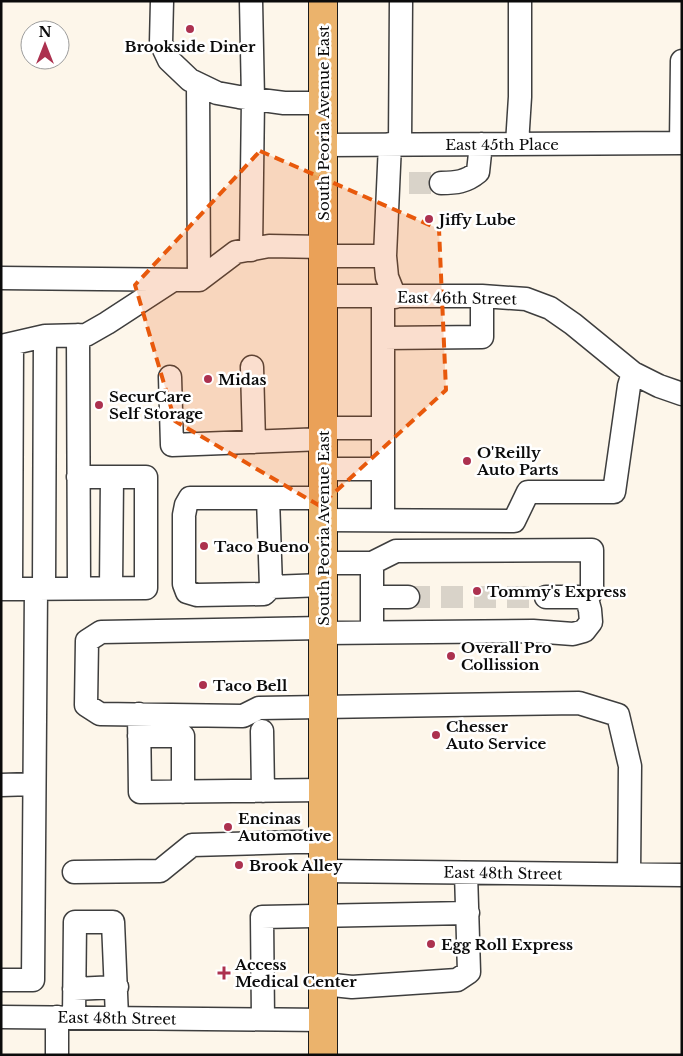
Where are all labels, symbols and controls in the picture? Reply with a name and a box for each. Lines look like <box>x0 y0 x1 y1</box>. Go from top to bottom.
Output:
north arrow <box>20 20 70 70</box>
text: N <box>38 23 52 41</box>
marker: Brookside Diner <box>184 23 196 35</box>
street label: South Peoria Avenue East <box>314 25 333 221</box>
place label: Brookside Diner <box>124 37 256 56</box>
street label: East 45th Place <box>445 135 559 154</box>
place label: Jiffy Lube <box>436 210 516 229</box>
marker: Jiffy Lube <box>423 213 435 225</box>
street label: East 46th Street <box>397 287 517 309</box>
place label: Midas <box>218 370 267 389</box>
marker: Midas <box>202 373 214 385</box>
place label: SecurCare Self Storage <box>109 387 203 423</box>
marker: SecurCare Self Storage <box>93 399 105 411</box>
street label: South Peoria Avenue East <box>314 430 333 626</box>
place label: O'Reilly Auto Parts <box>476 443 558 479</box>
marker: O'Reilly Auto Parts <box>461 455 473 467</box>
place label: Taco Bueno <box>214 537 309 556</box>
marker: Taco Bueno <box>198 540 210 552</box>
place label: Tommy's Express <box>487 582 626 601</box>
marker: Tommy's Express <box>471 585 483 597</box>
place label: Overall Pro Collission <box>461 638 552 674</box>
marker: Overall Pro Collission <box>445 650 457 662</box>
place label: Taco Bell <box>213 676 288 695</box>
marker: Taco Bell <box>197 679 209 691</box>
place label: Chesser Auto Service <box>445 717 546 753</box>
marker: Chesser Auto Service <box>430 729 442 741</box>
place label: Encinas Automotive <box>237 809 332 845</box>
marker: Encinas Automotive <box>222 821 234 833</box>
place label: Brook Alley <box>249 856 343 875</box>
marker: Brook Alley <box>233 859 245 871</box>
street label: East 48th Street <box>443 862 563 884</box>
place label: Egg Roll Express <box>441 935 573 954</box>
marker: Egg Roll Express <box>425 938 437 950</box>
place label: Access Medical Center <box>234 955 357 991</box>
marker: Access Medical Center <box>217 966 231 980</box>
street label: East 48th Street <box>57 1007 177 1029</box>

